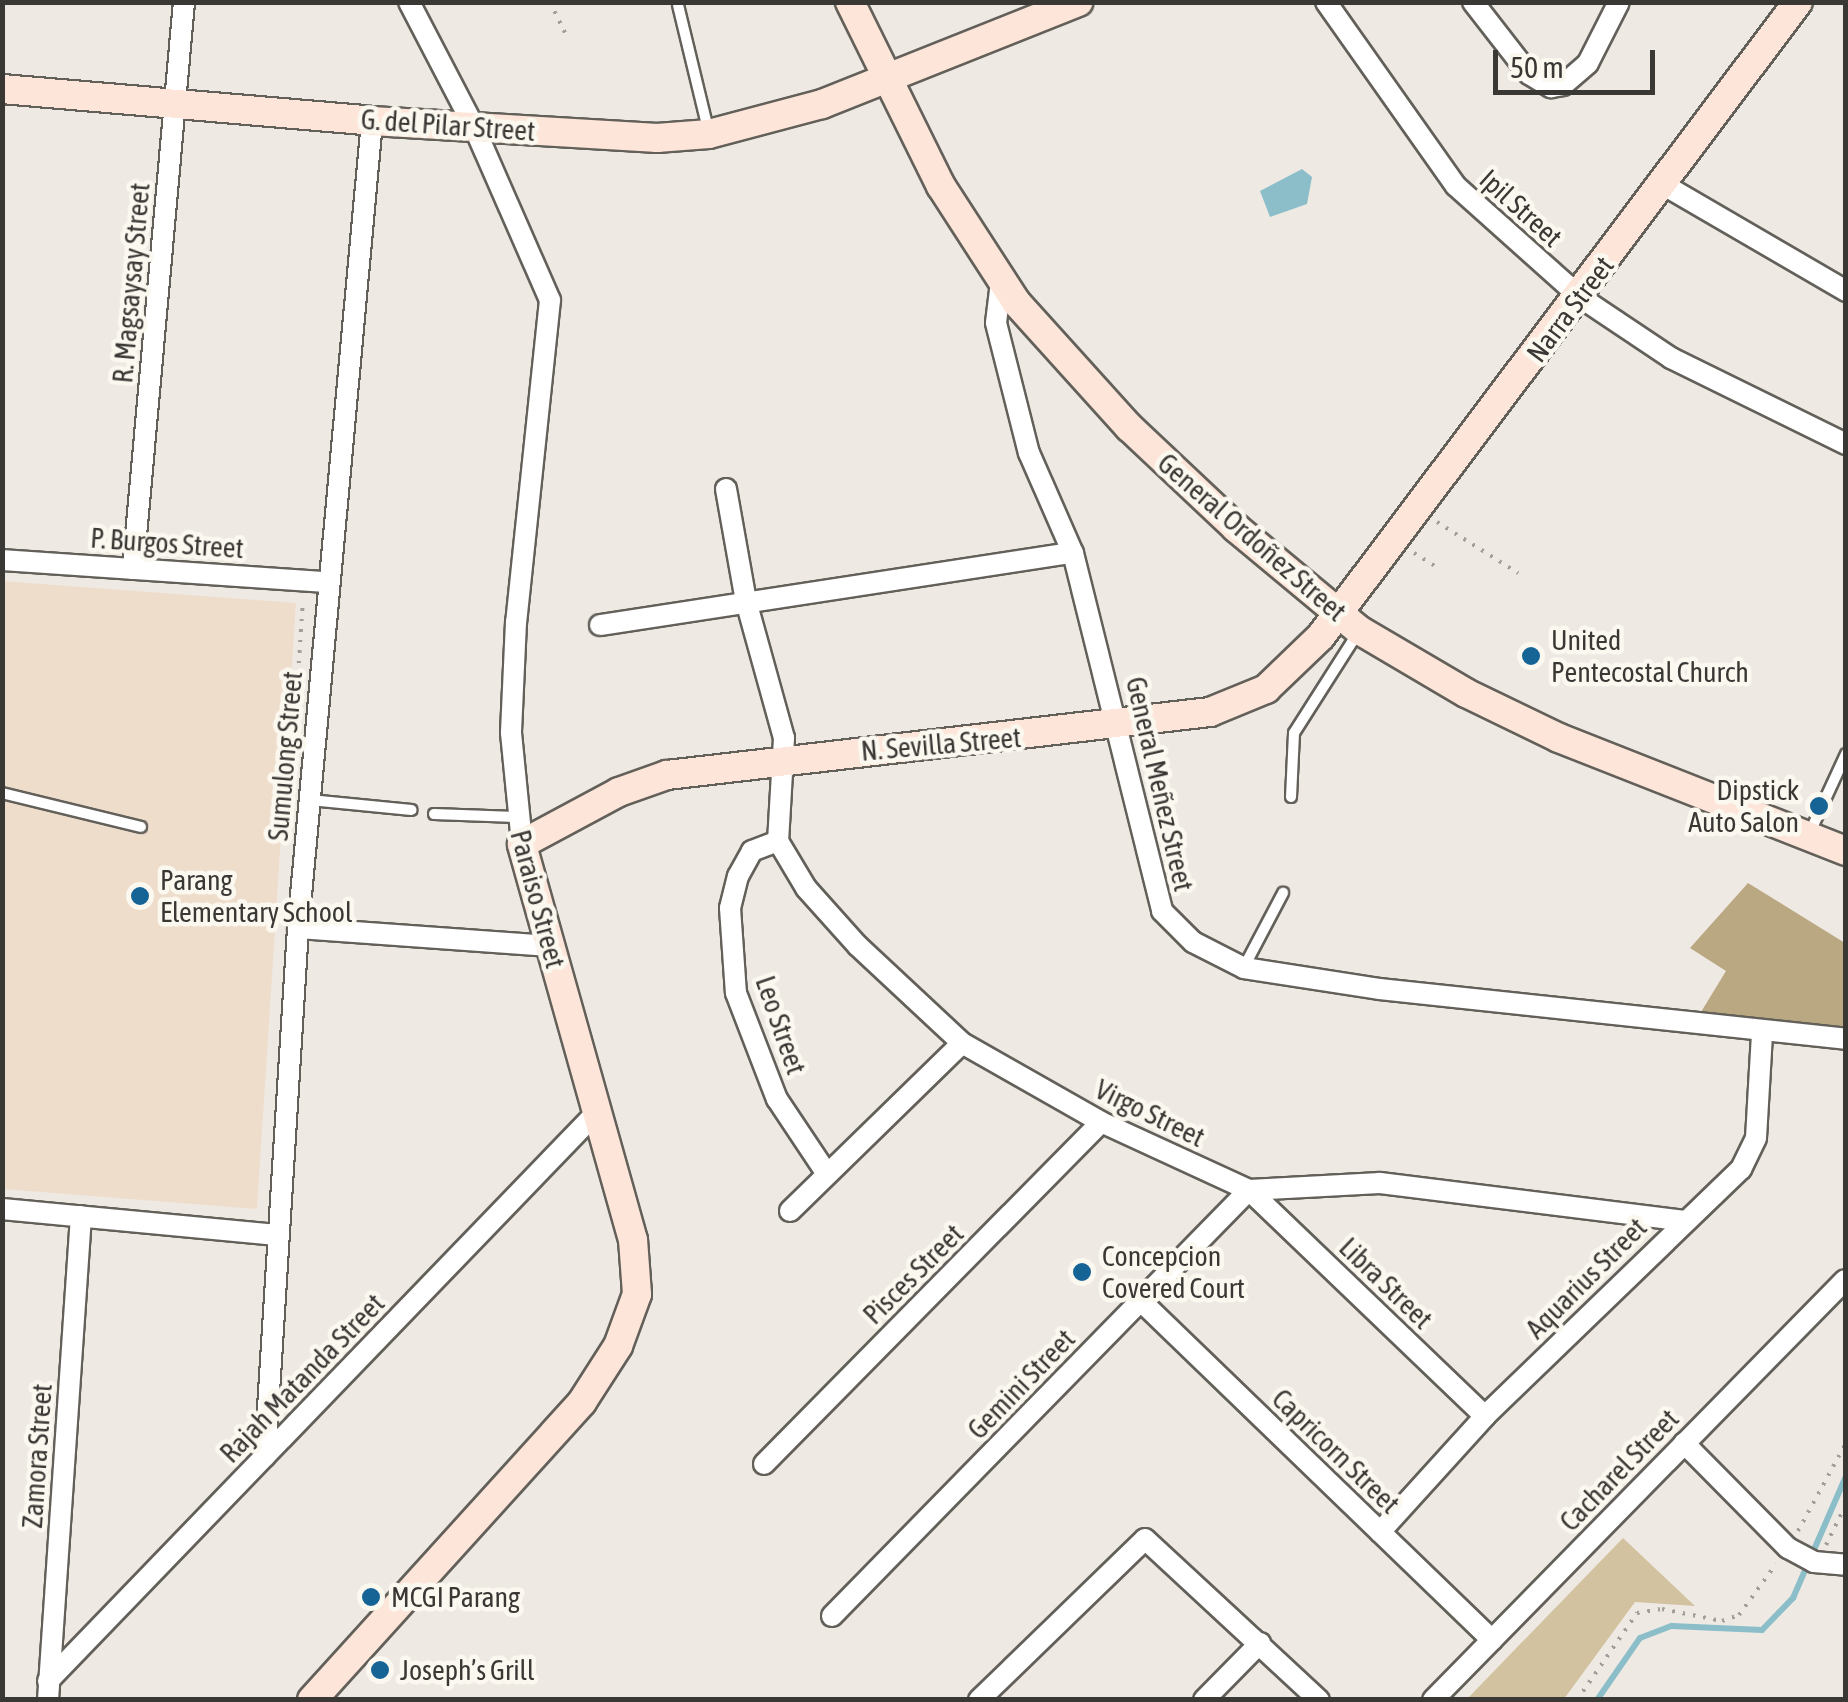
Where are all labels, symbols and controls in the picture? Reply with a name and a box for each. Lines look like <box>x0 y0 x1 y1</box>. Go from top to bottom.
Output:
scale bar <box>1498 30 1660 92</box>
text: 50 m <box>1510 50 1564 84</box>
street label: G. del Pilar Street <box>360 102 536 148</box>
street label: Ipil Street <box>1473 162 1569 254</box>
street label: R. Magsaysay Street <box>106 182 156 384</box>
street label: Narra Street <box>1519 249 1621 369</box>
street label: General Ordoñez Street <box>1151 446 1353 628</box>
street label: P. Burgos Street <box>89 521 245 565</box>
place label: United Pentecostal Church <box>1551 623 1749 689</box>
marker: United Pentecostal Church <box>1520 645 1542 667</box>
street label: Sumulong Street <box>261 670 309 842</box>
street label: General Meñez Street <box>1119 674 1201 894</box>
street label: N. Sevilla Street <box>860 720 1022 768</box>
place label: Dipstick Auto Salon <box>1688 773 1799 839</box>
marker: Dipstick Auto Salon <box>1808 795 1830 817</box>
street label: Paraiso Street <box>503 826 573 972</box>
place label: Parang Elementary School <box>160 863 352 929</box>
marker: Parang Elementary School <box>129 885 151 907</box>
street label: Leo Street <box>749 971 813 1079</box>
street label: Virgo Street <box>1090 1072 1210 1154</box>
street label: Aquarius Street <box>1519 1211 1653 1345</box>
street label: Pisces Street <box>856 1217 970 1331</box>
street label: Libra Street <box>1332 1230 1440 1336</box>
place label: Concepcion Covered Court <box>1102 1239 1245 1305</box>
marker: Concepcion Covered Court <box>1071 1261 1093 1283</box>
street label: Rajah Matanda Street <box>213 1287 391 1469</box>
street label: Gemini Street <box>960 1322 1082 1446</box>
street label: Capricorn Street <box>1265 1382 1407 1520</box>
street label: Zamora Street <box>15 1383 59 1529</box>
street label: Cacharel Street <box>1553 1402 1685 1538</box>
place label: MCGI Parang <box>391 1580 520 1614</box>
marker: MCGI Parang <box>360 1586 382 1608</box>
place label: Joseph’s Grill <box>400 1653 534 1687</box>
marker: Joseph’s Grill <box>369 1659 391 1681</box>

